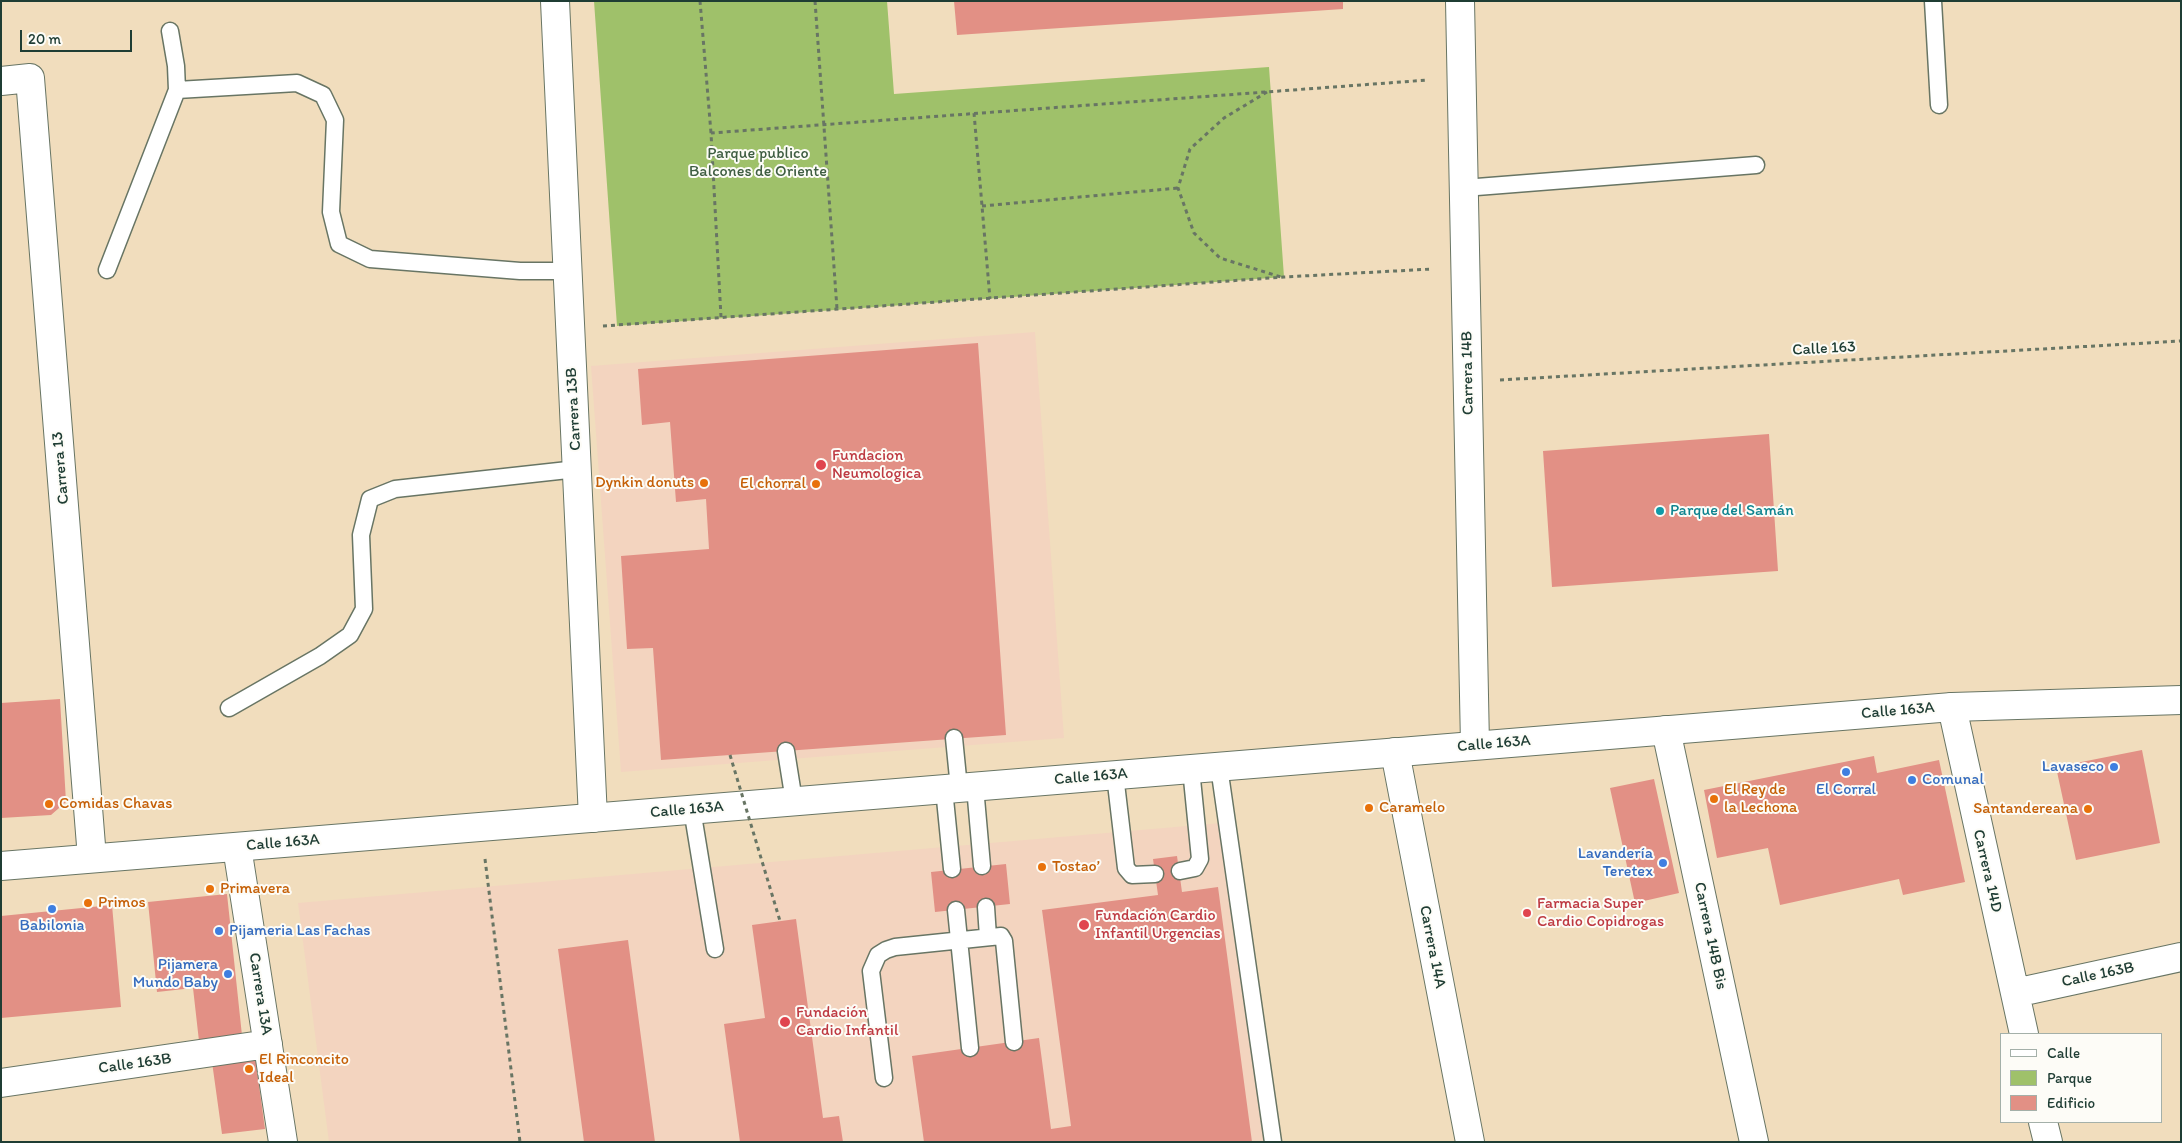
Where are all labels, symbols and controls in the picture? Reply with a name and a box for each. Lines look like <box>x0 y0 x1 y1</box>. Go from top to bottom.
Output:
scale bar <box>22 20 135 52</box>
text: 20 m <box>28 30 61 48</box>
park label: Parque publico Balcones de Oriente <box>689 144 827 182</box>
street label: Carrera 14B <box>1458 331 1478 415</box>
street label: Calle 163 <box>1792 338 1856 360</box>
street label: Carrera 13B <box>562 367 586 451</box>
street label: Carrera 13 <box>48 431 74 505</box>
place label: Fundacion Neumologica <box>832 446 922 484</box>
marker: Fundacion Neumologica <box>814 458 828 472</box>
place label: Dynkin donuts <box>595 473 694 493</box>
place label: El chorral <box>740 474 806 494</box>
marker: Dynkin donuts <box>698 477 710 489</box>
marker: El chorral <box>810 478 822 490</box>
place label: Parque del Samán <box>1670 501 1794 521</box>
marker: Parque del Samán <box>1654 505 1666 517</box>
street label: Calle 163A <box>1860 698 1936 724</box>
street label: Calle 163A <box>1456 731 1532 757</box>
place label: Lavaseco <box>2042 757 2104 777</box>
marker: Lavaseco <box>2108 761 2120 773</box>
street label: Calle 163A <box>1053 764 1129 790</box>
marker: El Corral <box>1840 766 1852 778</box>
place label: Comunal <box>1922 770 1984 790</box>
marker: Comunal <box>1906 774 1918 786</box>
place label: El Rey de la Lechona <box>1724 780 1797 818</box>
place label: El Corral <box>1816 780 1876 800</box>
marker: El Rey de la Lechona <box>1708 793 1720 805</box>
place label: Comidas Chavas <box>59 794 172 814</box>
street label: Calle 163A <box>649 797 725 823</box>
marker: Comidas Chavas <box>43 798 55 810</box>
place label: Caramelo <box>1379 798 1445 818</box>
place label: Santandereana <box>1973 799 2078 819</box>
marker: Caramelo <box>1363 802 1375 814</box>
marker: Santandereana <box>2082 803 2094 815</box>
street label: Carrera 14D <box>1968 828 2006 914</box>
street label: Calle 163A <box>245 830 321 856</box>
place label: Lavandería Teretex <box>1578 844 1653 882</box>
place label: Tostao’ <box>1052 857 1100 877</box>
marker: Lavandería Teretex <box>1657 857 1669 869</box>
marker: Tostao’ <box>1036 861 1048 873</box>
place label: Primavera <box>220 879 290 899</box>
street label: Carrera 14B Bis <box>1689 881 1731 991</box>
marker: Primavera <box>204 883 216 895</box>
place label: Primos <box>98 893 146 913</box>
place label: Farmacia Super Cardio Copidrogas <box>1537 894 1664 932</box>
marker: Primos <box>82 897 94 909</box>
marker: Babilonia <box>46 903 58 915</box>
street label: Carrera 14A <box>1415 904 1449 990</box>
place label: Fundación Cardio Infantil Urgencias <box>1095 906 1221 944</box>
marker: Farmacia Super Cardio Copidrogas <box>1521 907 1533 919</box>
place label: Babilonia <box>20 916 84 936</box>
marker: Fundación Cardio Infantil Urgencias <box>1077 918 1091 932</box>
place label: Pijameria Las Fachas <box>229 921 370 941</box>
marker: Pijameria Las Fachas <box>213 925 225 937</box>
street label: Carrera 13A <box>244 951 276 1037</box>
place label: Pijamera Mundo Baby <box>133 955 218 993</box>
street label: Calle 163B <box>2060 958 2136 992</box>
marker: Pijamera Mundo Baby <box>222 968 234 980</box>
place label: Fundación Cardio Infantil <box>796 1003 898 1041</box>
marker: Fundación Cardio Infantil <box>778 1015 792 1029</box>
legend <box>2000 1033 2162 1123</box>
text: Calle <box>2047 1044 2080 1062</box>
street label: Calle 163B <box>97 1049 173 1079</box>
place label: El Rinconcito Ideal <box>259 1050 349 1088</box>
marker: El Rinconcito Ideal <box>243 1063 255 1075</box>
text: Parque <box>2047 1069 2092 1087</box>
text: Edificio <box>2047 1094 2095 1112</box>

